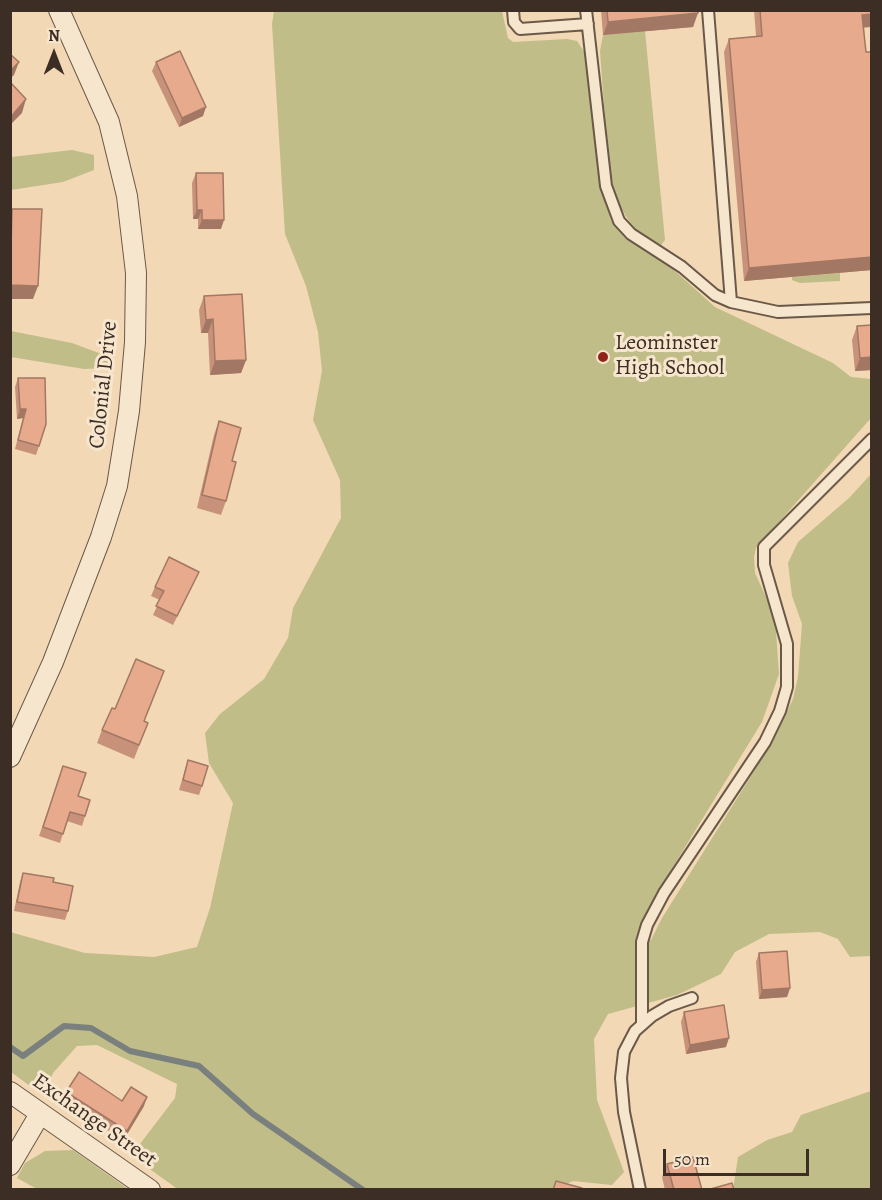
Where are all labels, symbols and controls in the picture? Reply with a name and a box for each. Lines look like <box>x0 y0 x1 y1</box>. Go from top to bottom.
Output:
north arrow <box>24 24 84 84</box>
text: N <box>48 25 60 47</box>
street label: Colonial Drive <box>84 320 124 450</box>
place label: Leominster High School <box>615 331 724 382</box>
marker: Leominster High School <box>596 350 610 364</box>
street label: Exchange Street <box>27 1068 161 1174</box>
scale bar <box>666 1137 812 1175</box>
text: 50 m <box>674 1147 710 1171</box>

